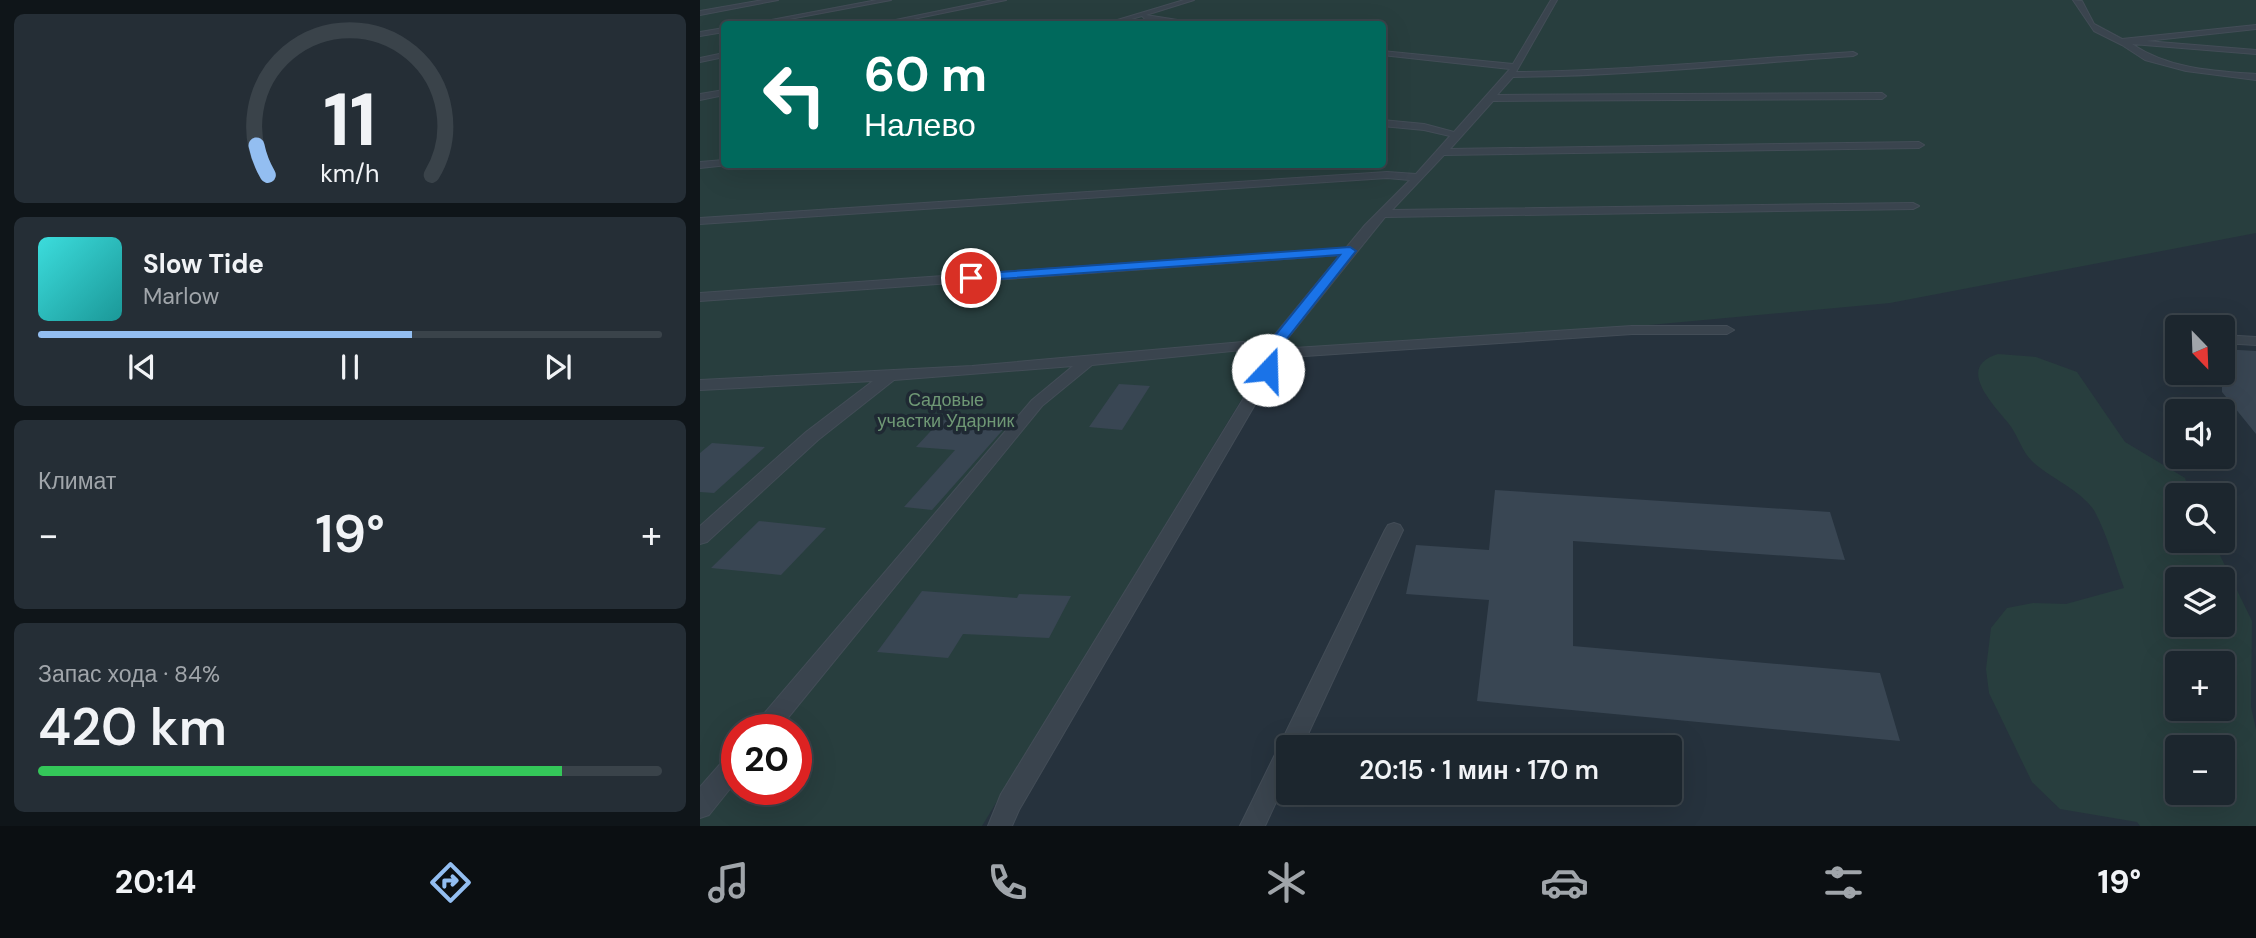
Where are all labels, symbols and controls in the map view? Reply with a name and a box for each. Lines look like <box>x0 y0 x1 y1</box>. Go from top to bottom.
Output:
text: 60 m <box>864 42 987 106</box>
icon: left <box>749 49 840 140</box>
text: 11 <box>324 73 377 168</box>
text: Налево <box>864 104 976 146</box>
text: km/h <box>320 156 380 189</box>
text: Slow Tide <box>143 247 264 281</box>
pin <box>941 248 1001 308</box>
icon: arrive <box>952 259 990 297</box>
text: Marlow <box>143 281 219 311</box>
north arrow <box>2165 315 2235 385</box>
map controls <box>2165 315 2235 805</box>
position arrow <box>1231 333 1305 407</box>
icon: previous <box>123 348 161 386</box>
icon: pause <box>331 348 369 386</box>
icon: next <box>539 348 577 386</box>
park label: Садовые участки Ударник <box>878 388 1015 433</box>
button: sound <box>2165 399 2235 469</box>
text: Климат <box>38 466 116 496</box>
button: search <box>2165 483 2235 553</box>
text: 19° <box>315 500 385 568</box>
text: − <box>38 510 59 560</box>
text: + <box>641 510 662 560</box>
button: layers <box>2165 567 2235 637</box>
button: + <box>2165 651 2235 721</box>
text: Запас хода · 84% <box>38 659 220 689</box>
text: 420 km <box>38 693 227 761</box>
speed limit sign: 20 <box>721 714 812 805</box>
button: − <box>2165 735 2235 805</box>
text: 20:15 · 1 мин · 170 m <box>1359 753 1599 787</box>
icon: directions <box>426 858 475 907</box>
icon: music <box>704 858 753 907</box>
icon: phone <box>983 858 1032 907</box>
icon: climate <box>1262 858 1311 907</box>
icon: car <box>1540 858 1589 907</box>
icon: filters <box>1819 858 1868 907</box>
text: 20:14 <box>115 861 196 903</box>
text: 19° <box>2098 861 2141 903</box>

